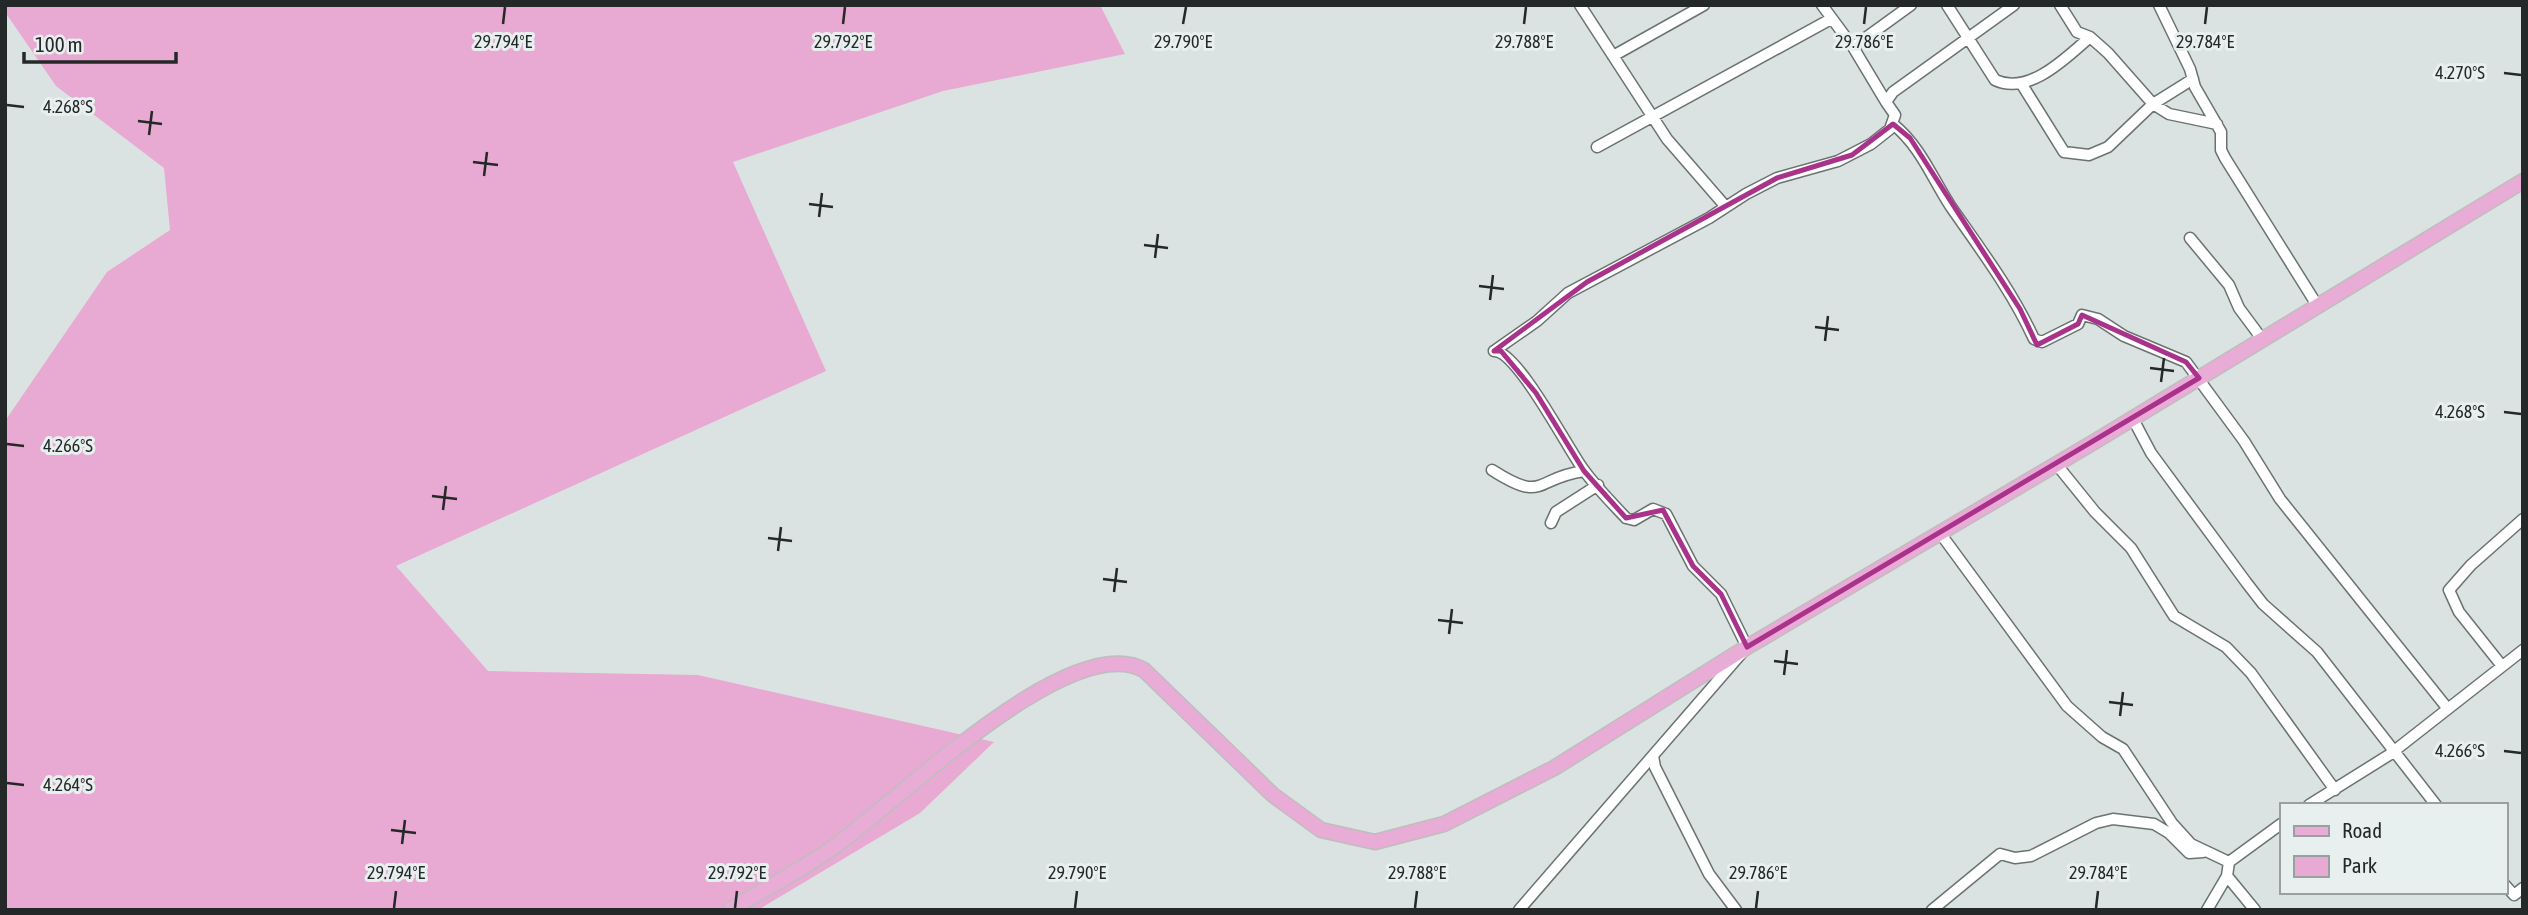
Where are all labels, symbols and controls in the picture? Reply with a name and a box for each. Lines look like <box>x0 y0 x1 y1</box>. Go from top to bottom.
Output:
scale bar <box>24 21 177 65</box>
text: 29.794°E <box>474 31 532 52</box>
text: 29.792°E <box>814 31 872 52</box>
text: 29.790°E <box>1154 31 1212 52</box>
text: 29.788°E <box>1495 31 1553 52</box>
text: 29.786°E <box>1835 31 1893 52</box>
text: 29.784°E <box>2176 31 2234 52</box>
text: 100 m <box>35 32 83 56</box>
text: 4.270°S <box>2435 62 2485 83</box>
text: 4.268°S <box>43 96 93 117</box>
text: 4.268°S <box>2435 401 2485 422</box>
text: 4.266°S <box>43 435 93 456</box>
text: 4.266°S <box>2435 740 2485 761</box>
text: 4.264°S <box>43 774 93 795</box>
legend <box>2280 803 2507 894</box>
text: Road <box>2342 818 2382 842</box>
text: Park <box>2342 853 2377 877</box>
text: 29.794°E <box>367 862 425 883</box>
text: 29.792°E <box>708 862 766 883</box>
text: 29.790°E <box>1048 862 1106 883</box>
text: 29.788°E <box>1388 862 1446 883</box>
text: 29.786°E <box>1729 862 1787 883</box>
text: 29.784°E <box>2069 862 2127 883</box>

